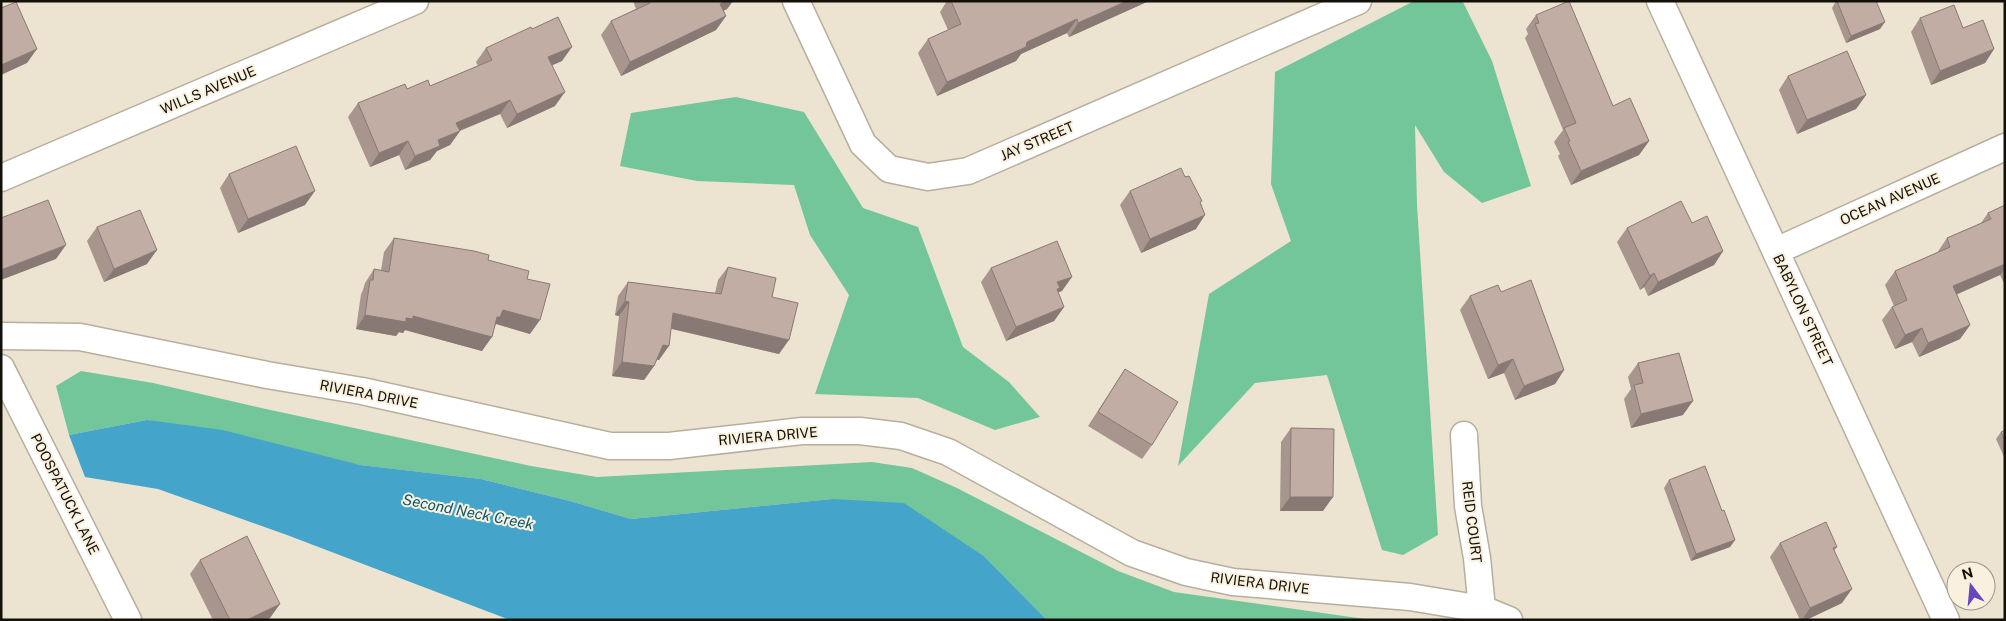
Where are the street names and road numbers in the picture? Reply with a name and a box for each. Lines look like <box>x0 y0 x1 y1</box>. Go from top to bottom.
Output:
street label: WILLS AVENUE <box>158 63 258 117</box>
street label: JAY STREET <box>998 118 1076 164</box>
street label: OCEAN AVENUE <box>1837 170 1943 228</box>
street label: BABYLON STREET <box>1770 252 1836 368</box>
street label: RIVIERA DRIVE <box>319 377 419 411</box>
street label: RIVIERA DRIVE <box>718 424 818 448</box>
street label: POOSPATUCK LANE <box>28 431 102 557</box>
street label: REID COURT <box>1459 480 1485 564</box>
street label: RIVIERA DRIVE <box>1210 569 1310 597</box>

